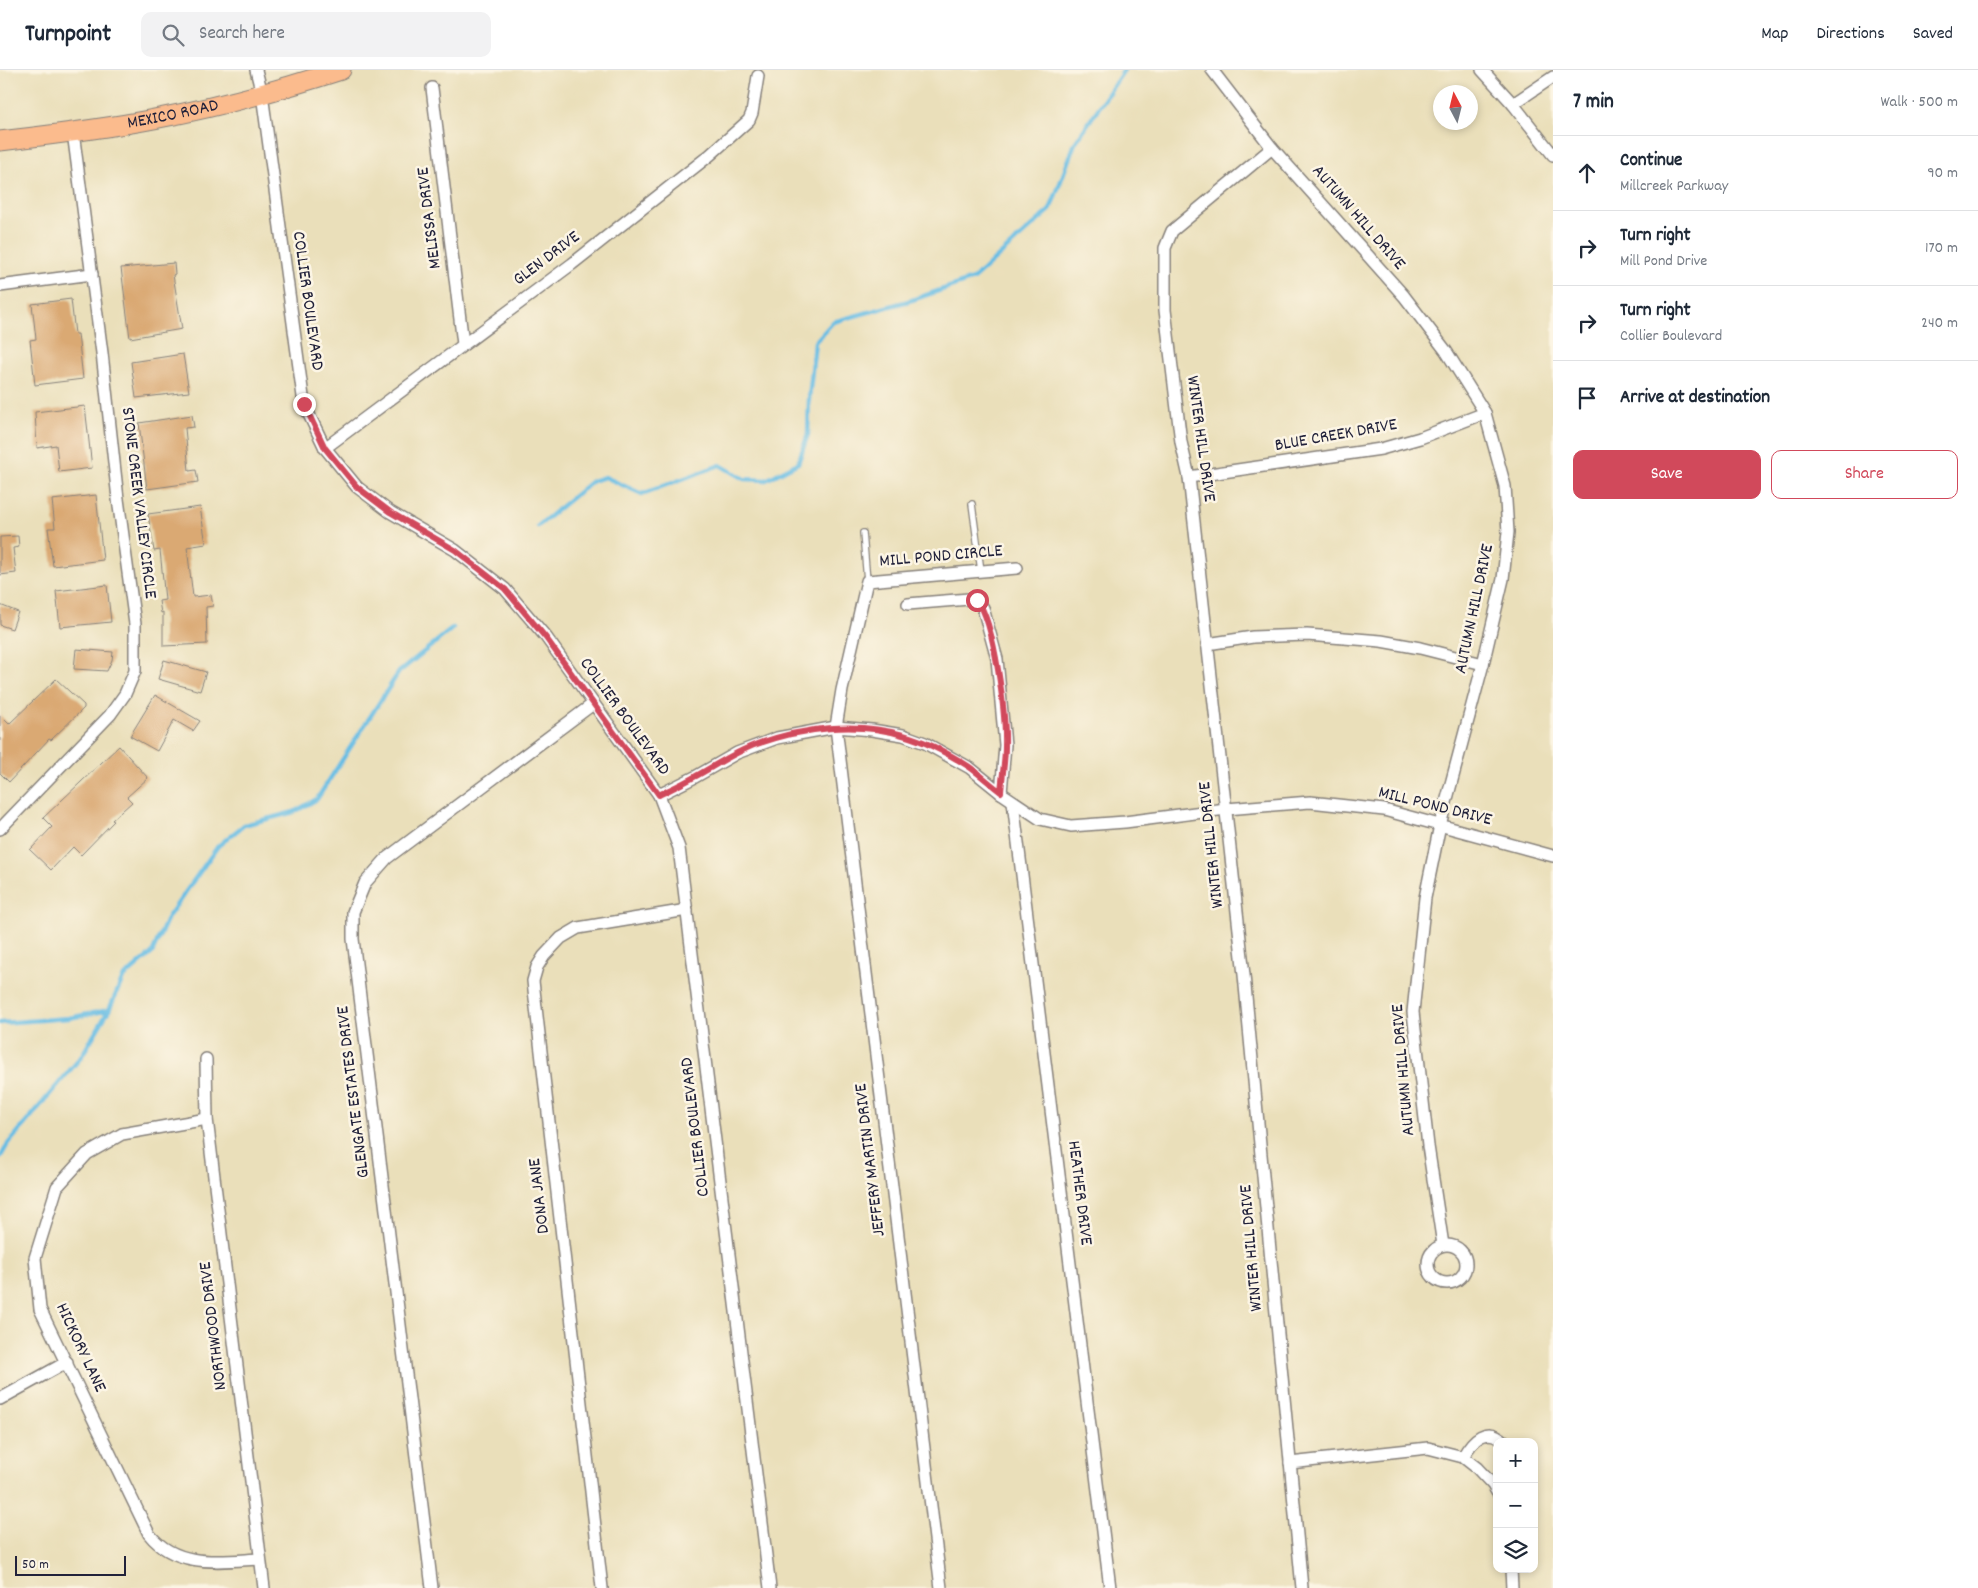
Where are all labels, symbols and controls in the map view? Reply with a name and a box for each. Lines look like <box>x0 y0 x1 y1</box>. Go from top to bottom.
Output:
search box <box>141 12 491 57</box>
text: Turnpoint <box>25 18 111 52</box>
icon: search <box>159 21 187 49</box>
text: Search here <box>199 21 285 48</box>
text: Map <box>1761 22 1788 47</box>
text: Directions <box>1816 22 1885 47</box>
text: Saved <box>1913 22 1953 47</box>
north arrow <box>1433 85 1478 130</box>
text: 7 min <box>1573 88 1614 118</box>
text: Walk · 500 m <box>1880 91 1958 114</box>
street label: MEXICO ROAD <box>126 93 221 136</box>
text: Continue <box>1620 148 1682 175</box>
icon: ahead <box>1573 159 1601 187</box>
street label: AUTUMN HILL DRIVE <box>1305 160 1411 276</box>
text: 90 m <box>1927 162 1958 185</box>
street label: MELISSA DRIVE <box>411 166 449 270</box>
text: Millcreek Parkway <box>1620 175 1728 198</box>
text: Turn right <box>1620 223 1691 250</box>
street label: GLEN DRIVE <box>508 226 586 292</box>
street label: COLLIER BOULEVARD <box>285 230 329 372</box>
icon: right <box>1573 234 1601 262</box>
text: 170 m <box>1925 237 1958 260</box>
text: Mill Pond Drive <box>1620 250 1707 273</box>
text: Turn right <box>1620 298 1691 325</box>
icon: right <box>1573 309 1601 337</box>
text: 240 m <box>1921 312 1958 335</box>
text: Collier Boulevard <box>1620 325 1722 348</box>
street label: WINTER HILL DRIVE <box>1179 374 1221 504</box>
icon: arrive <box>1573 384 1601 412</box>
text: Arrive at destination <box>1620 385 1770 412</box>
route end <box>293 393 316 416</box>
street label: STONE CREEK VALLEY CIRCLE <box>114 406 162 600</box>
street label: BLUE CREEK DRIVE <box>1273 413 1399 459</box>
button: Save <box>1573 450 1761 499</box>
button: Share <box>1771 450 1958 499</box>
street label: MILL POND CIRCLE <box>878 539 1004 575</box>
street label: AUTUMN HILL DRIVE <box>1449 542 1501 676</box>
route start <box>966 589 989 612</box>
street label: COLLIER BOULEVARD <box>573 653 675 781</box>
street label: WINTER HILL DRIVE <box>1193 780 1231 910</box>
street label: MILL POND DRIVE <box>1376 781 1494 833</box>
street label: AUTUMN HILL DRIVE <box>1386 1003 1422 1137</box>
street label: GLENGATE ESTATES DRIVE <box>331 1005 377 1179</box>
street label: COLLIER BOULEVARD <box>675 1056 717 1198</box>
street label: JEFFERY MARTIN DRIVE <box>849 1082 893 1238</box>
street label: HEATHER DRIVE <box>1060 1139 1098 1247</box>
street label: DONA JANE <box>523 1157 557 1235</box>
street label: WINTER HILL DRIVE <box>1234 1184 1270 1312</box>
street label: NORTHWOOD DRIVE <box>194 1260 234 1392</box>
street label: HICKORY LANE <box>48 1299 112 1397</box>
map controls <box>1493 1438 1538 1573</box>
button: + <box>1493 1438 1538 1483</box>
button: − <box>1493 1483 1538 1528</box>
button: layers <box>1493 1528 1538 1573</box>
scale bar <box>15 1553 126 1576</box>
text: 50 m <box>22 1555 49 1575</box>

